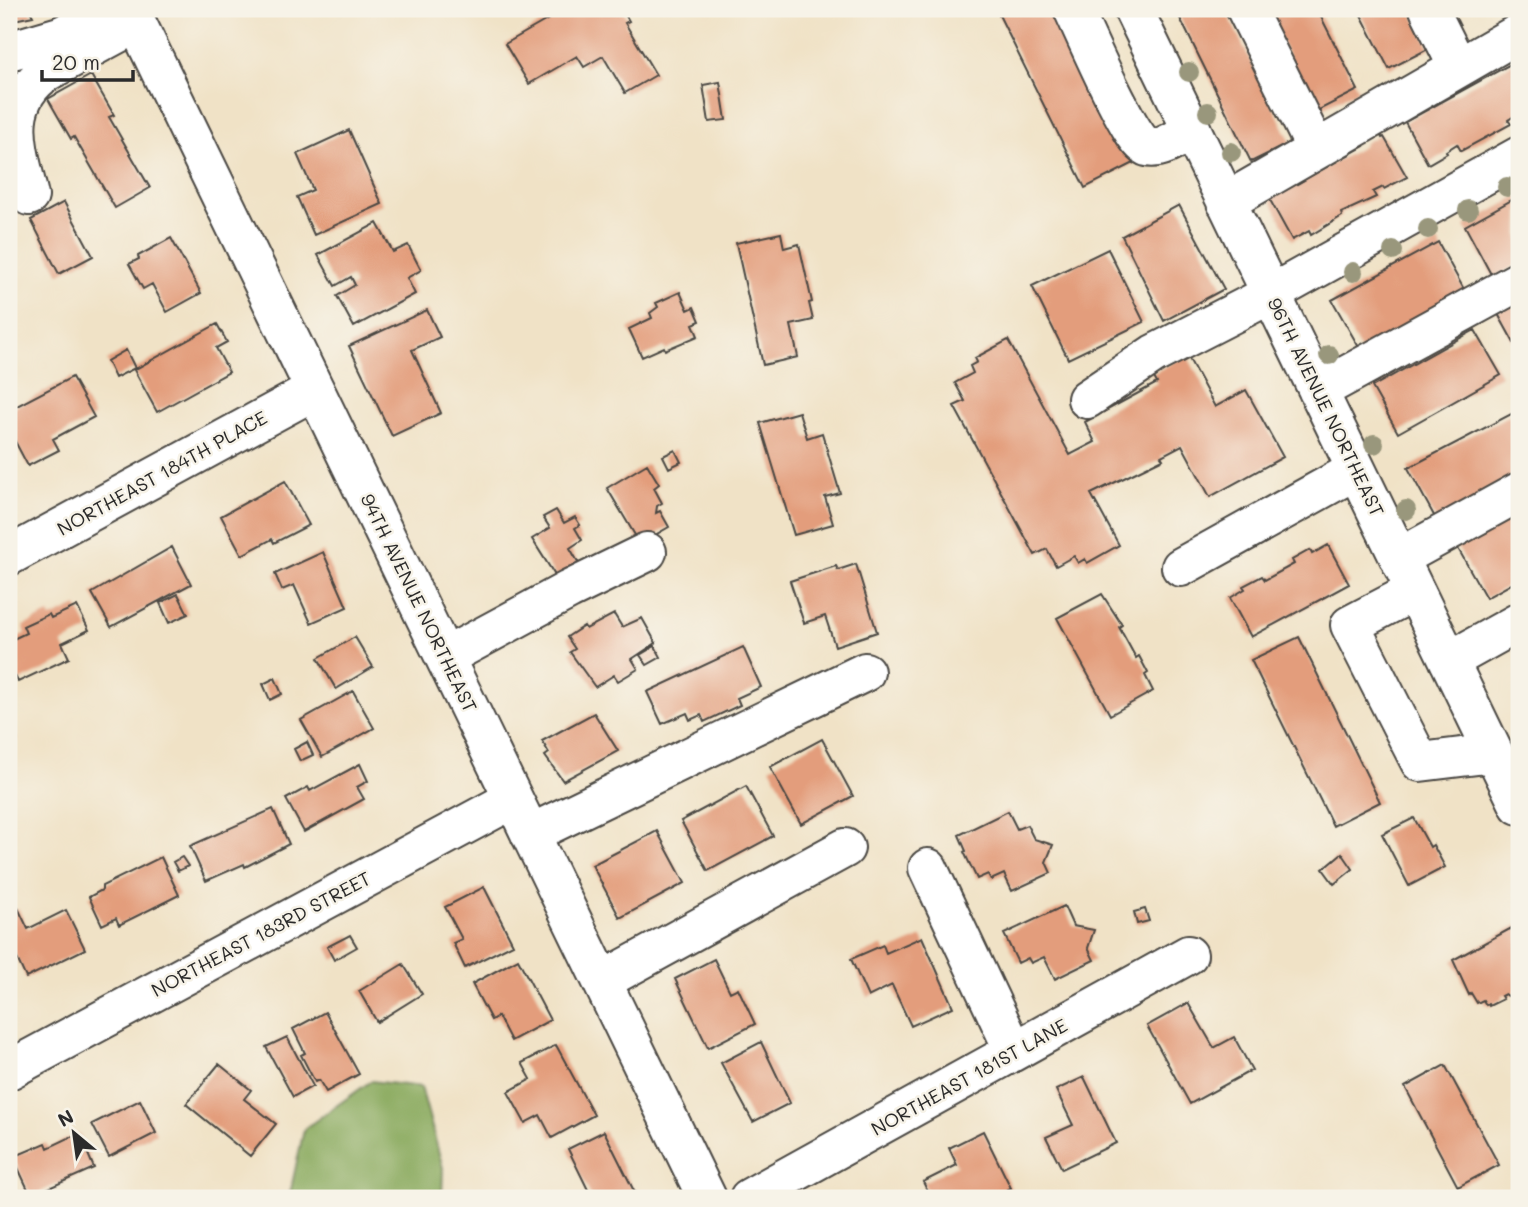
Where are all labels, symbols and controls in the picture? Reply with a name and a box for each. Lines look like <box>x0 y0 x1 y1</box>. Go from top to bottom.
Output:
scale bar <box>42 38 133 82</box>
text: 20 m <box>52 48 100 75</box>
street label: 96TH AVENUE NORTHEAST <box>1262 293 1390 520</box>
street label: NORTHEAST 184TH PLACE <box>52 404 271 541</box>
street label: 94TH AVENUE NORTHEAST <box>356 489 483 716</box>
street label: NORTHEAST 183RD STREET <box>147 865 375 1002</box>
street label: NORTHEAST 181ST LANE <box>866 1012 1071 1141</box>
north arrow <box>38 1098 108 1168</box>
text: N <box>53 1103 78 1132</box>

